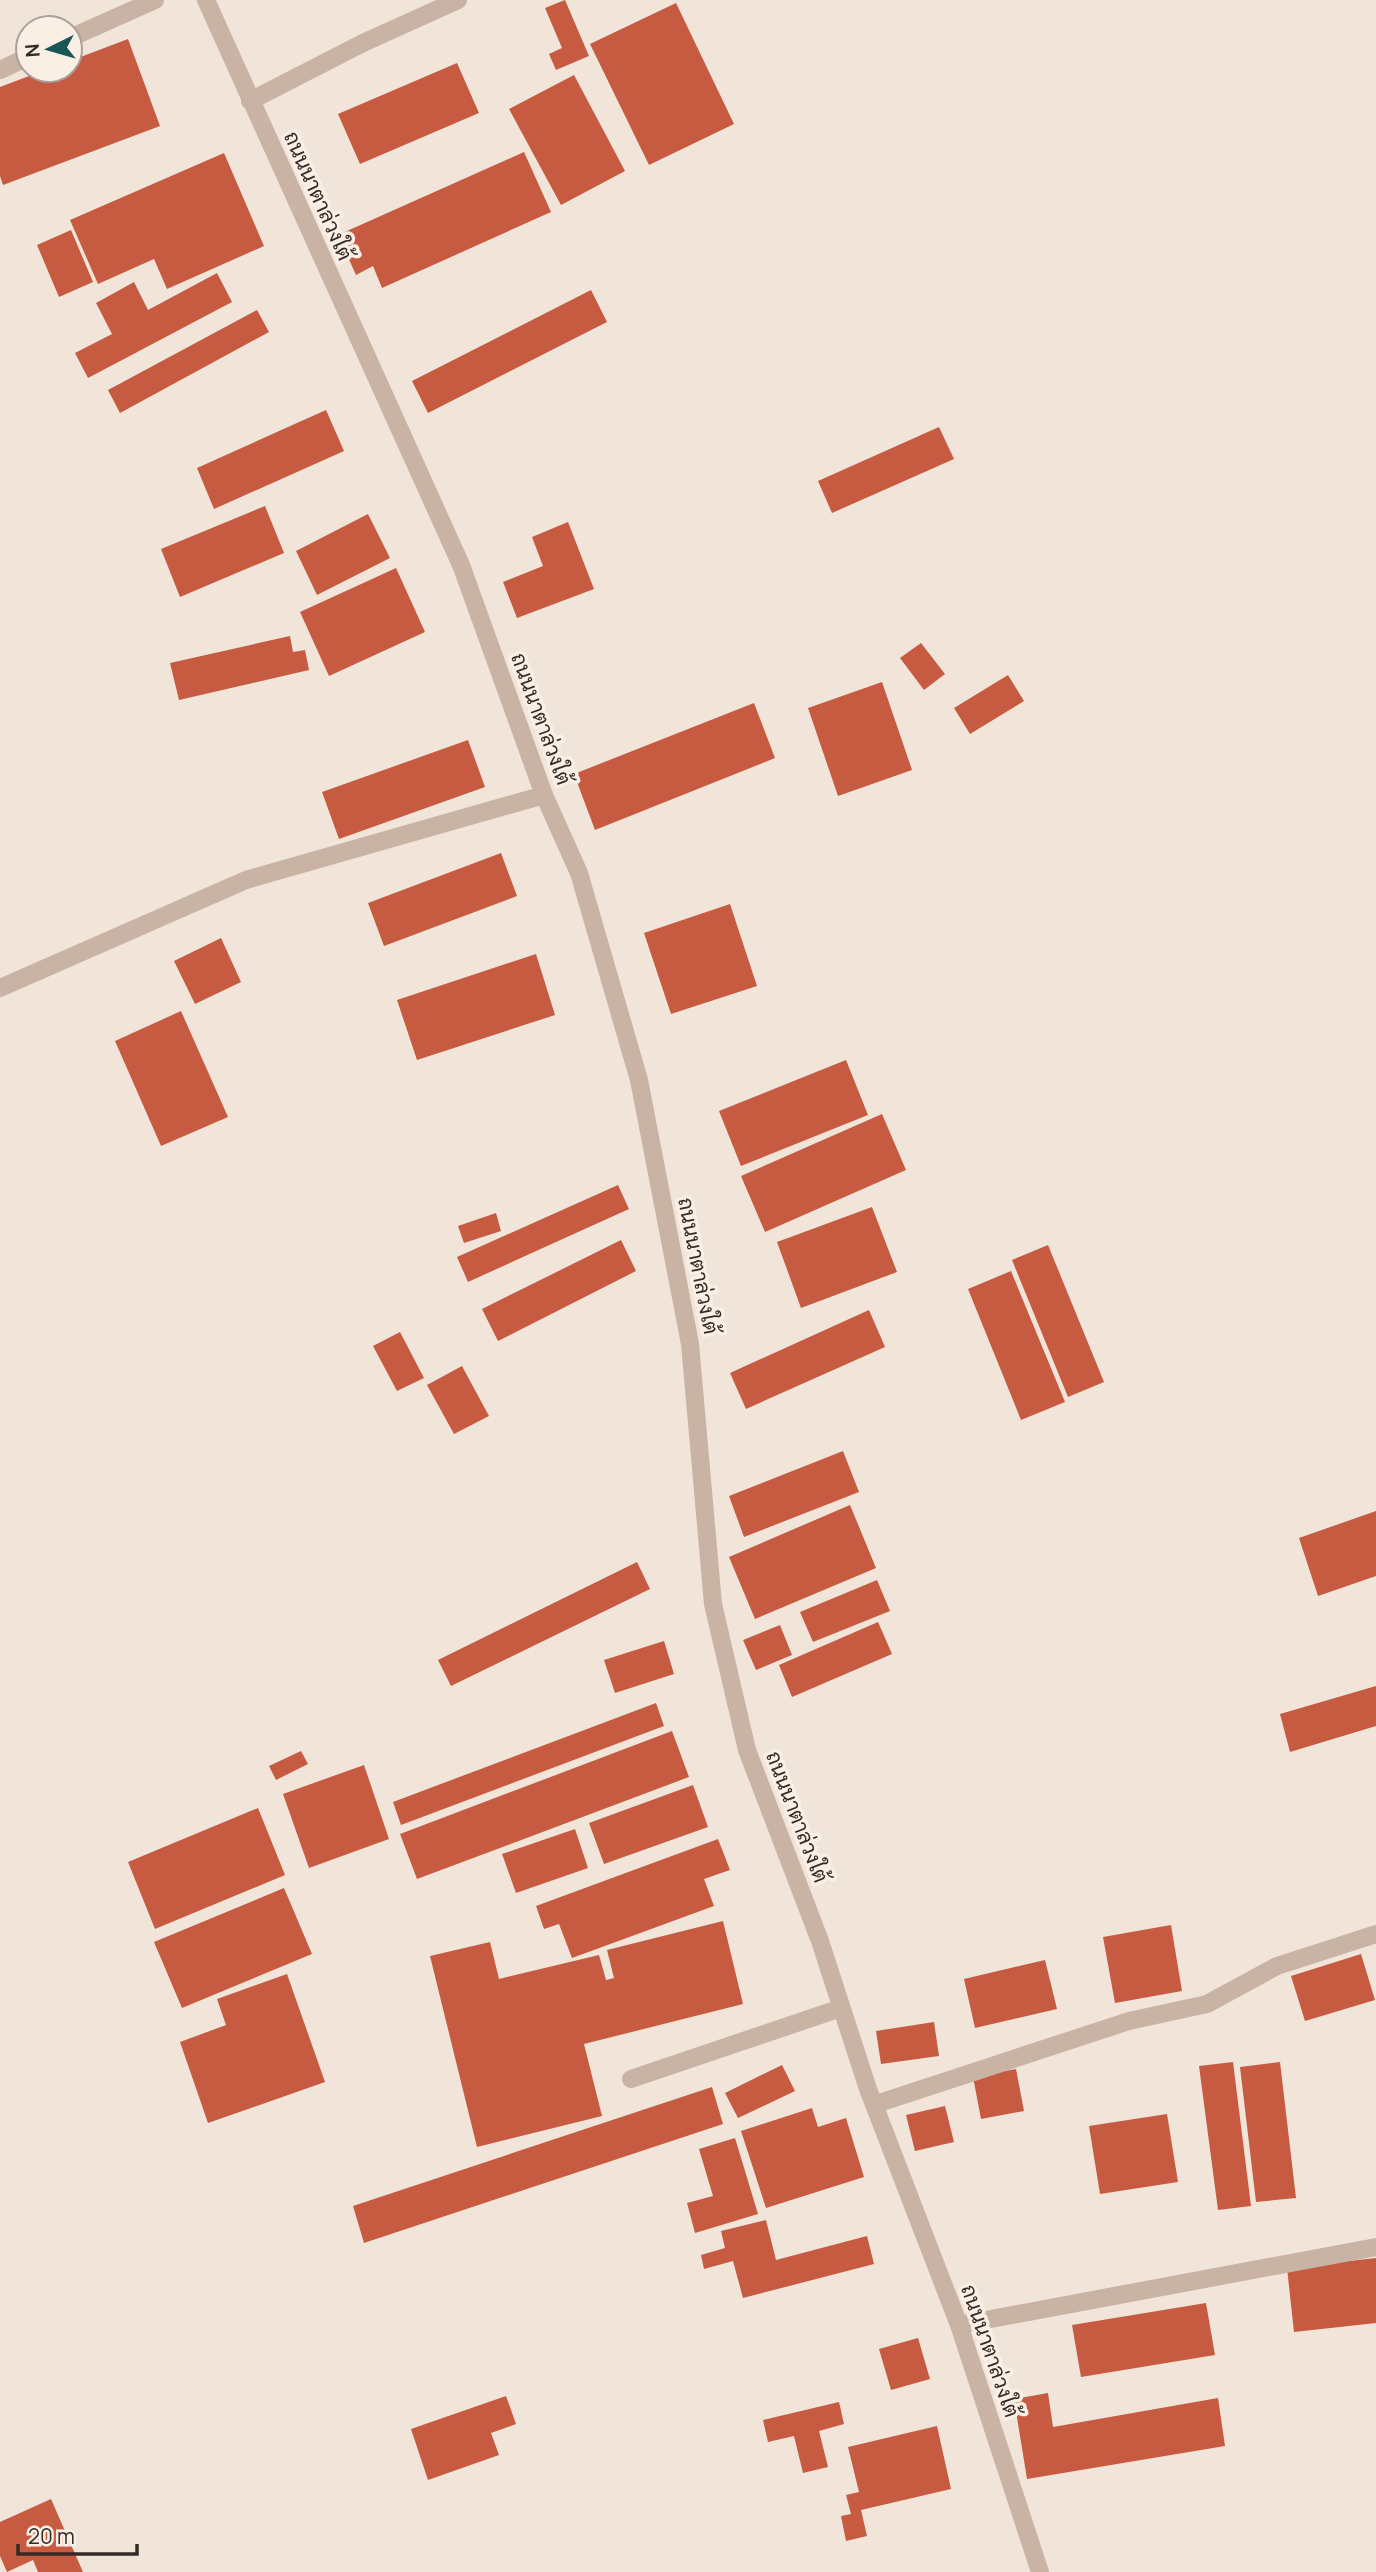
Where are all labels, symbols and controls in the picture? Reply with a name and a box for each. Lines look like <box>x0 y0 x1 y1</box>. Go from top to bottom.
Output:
north arrow <box>14 14 84 84</box>
text: N <box>19 43 46 58</box>
street label: ถนนนาตาล่วงใต้ <box>278 127 360 265</box>
street label: ถนนนาตาล่วงใต้ <box>505 649 579 789</box>
street label: ถนนนาตาล่วงใต้ <box>672 1195 726 1337</box>
street label: ถนนนาตาล่วงใต้ <box>760 1747 836 1887</box>
street label: ถนนนาตาล่วงใต้ <box>955 2281 1027 2421</box>
scale bar <box>18 2512 136 2556</box>
text: 20 m <box>28 2522 75 2550</box>

